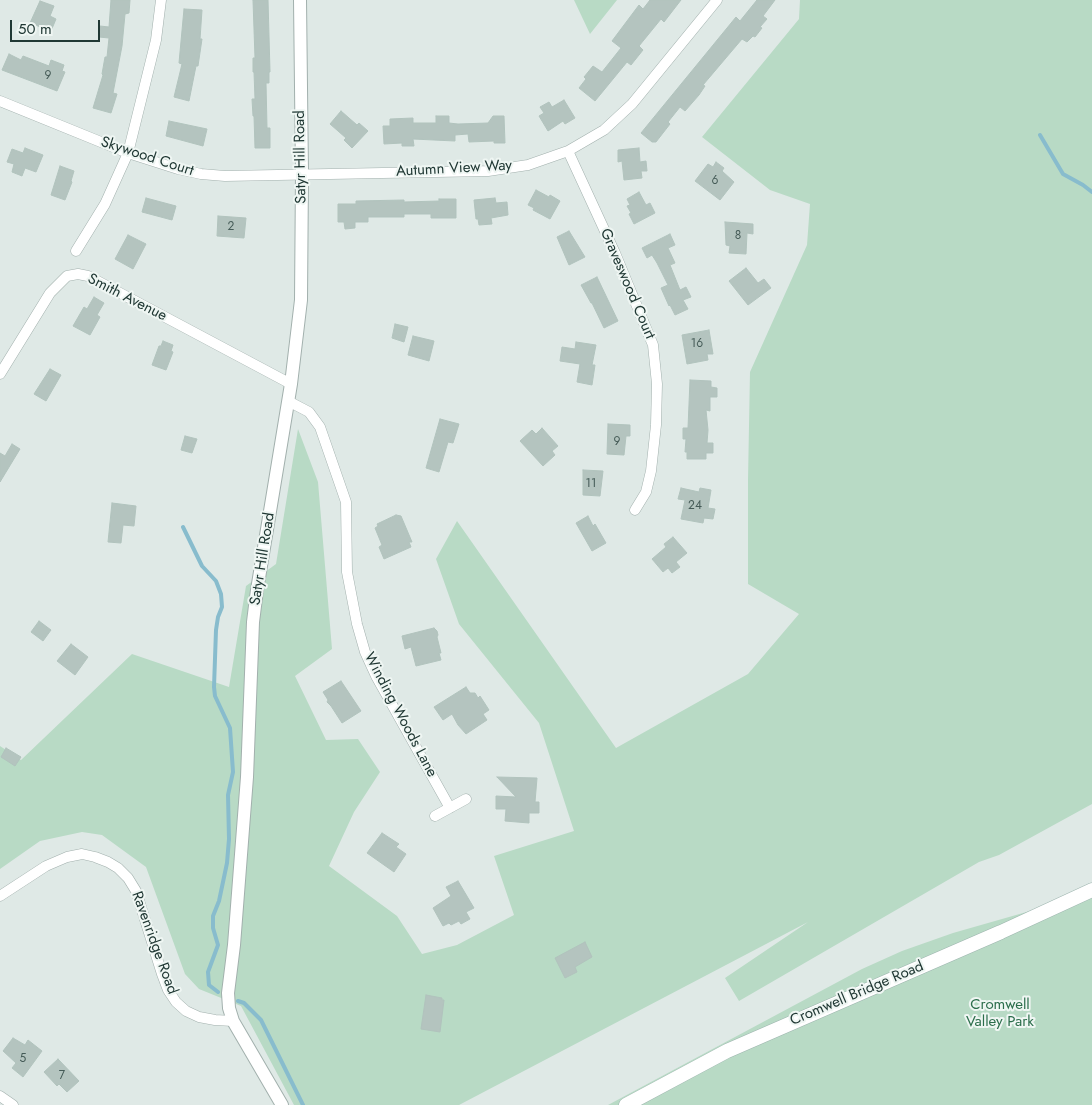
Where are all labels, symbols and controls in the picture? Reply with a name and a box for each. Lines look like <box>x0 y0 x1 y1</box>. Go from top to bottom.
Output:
scale bar <box>12 10 102 42</box>
text: 50 m <box>18 18 52 40</box>
house number: 9 <box>45 69 51 83</box>
street label: Satyr Hill Road <box>291 110 311 204</box>
street label: Skywood Court <box>98 134 196 180</box>
street label: Autumn View Way <box>396 157 512 181</box>
house number: 6 <box>712 174 718 188</box>
house number: 2 <box>228 220 234 234</box>
street label: Graveswood Court <box>596 226 658 342</box>
house number: 8 <box>735 229 741 243</box>
street label: Smith Avenue <box>84 270 170 326</box>
house number: 16 <box>691 337 703 351</box>
house number: 9 <box>614 435 620 449</box>
house number: 11 <box>586 477 596 491</box>
house number: 24 <box>688 499 702 513</box>
street label: Satyr Hill Road <box>247 511 279 607</box>
street label: Winding Woods Lane <box>359 650 441 780</box>
street label: Ravenridge Road <box>127 889 181 997</box>
street label: Cromwell Bridge Road <box>788 958 926 1030</box>
park label: Cromwell Valley Park <box>966 996 1034 1031</box>
house number: 5 <box>20 1052 26 1066</box>
house number: 7 <box>59 1069 65 1083</box>

